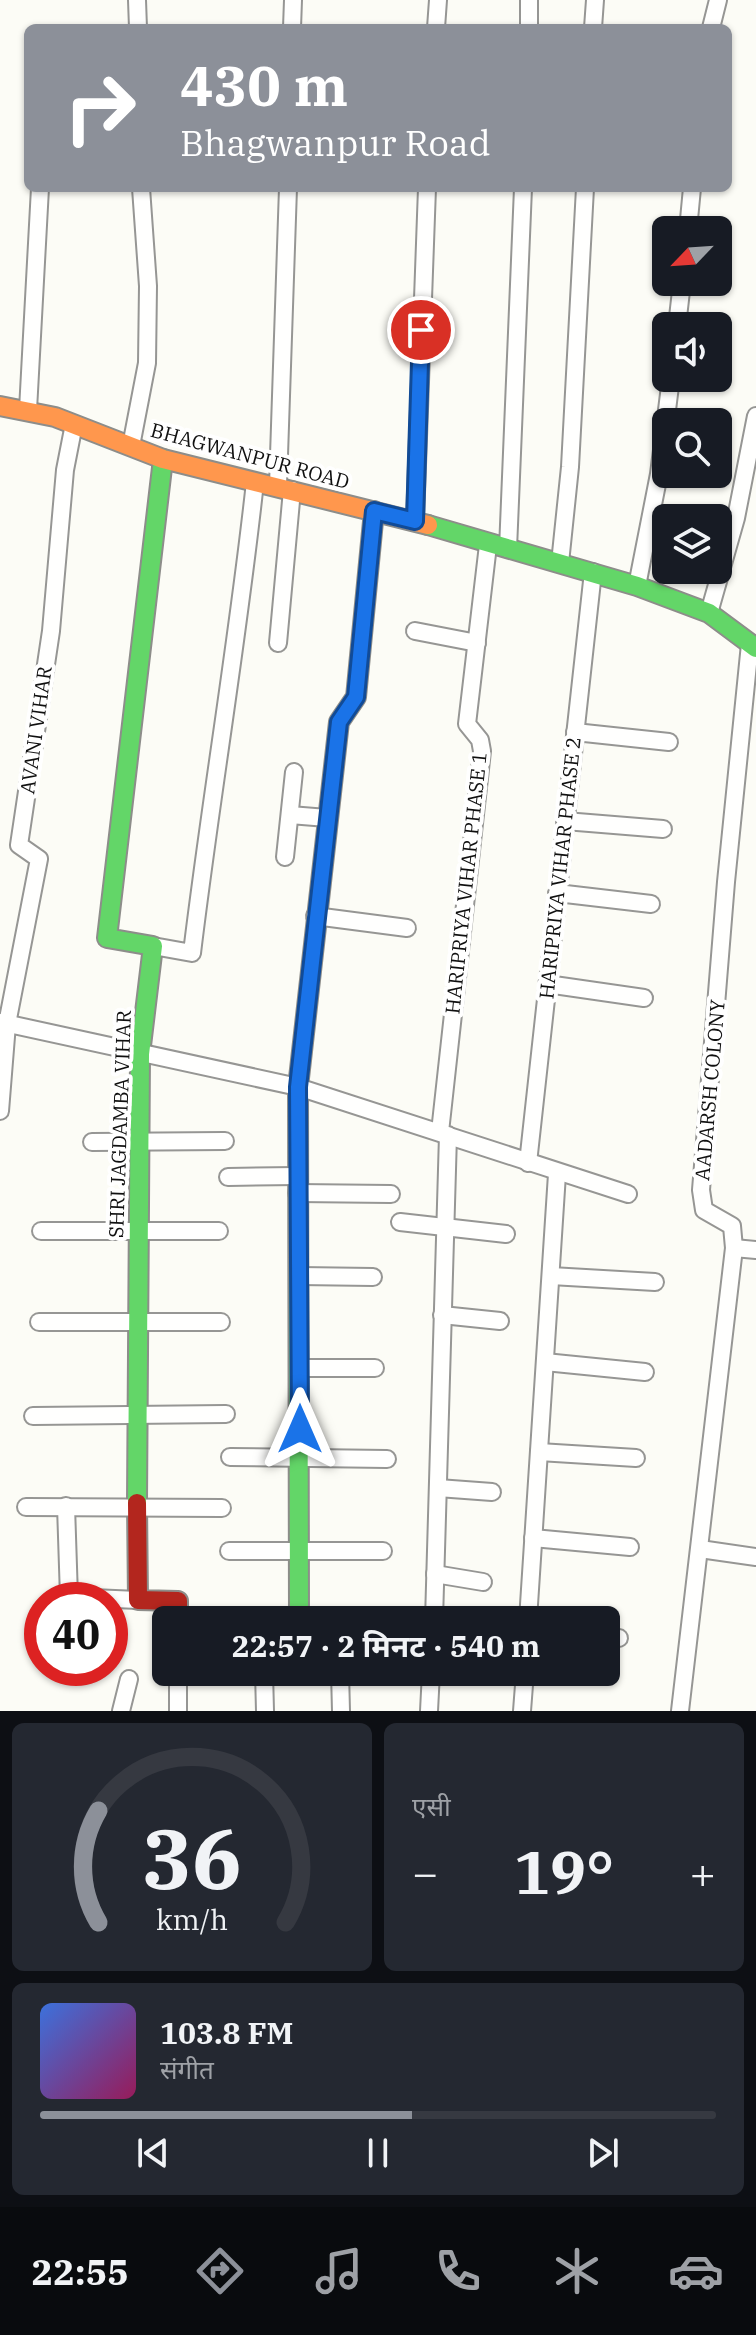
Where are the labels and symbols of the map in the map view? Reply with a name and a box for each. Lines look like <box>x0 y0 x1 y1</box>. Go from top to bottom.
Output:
north arrow <box>652 216 732 296</box>
pin <box>387 296 455 364</box>
street label: BHAGWANPUR ROAD <box>148 416 352 495</box>
street label: AVANI VIHAR <box>13 664 58 796</box>
street label: HARIPRIYA VIHAR PHASE 2 <box>532 735 587 1000</box>
street label: HARIPRIYA VIHAR PHASE 1 <box>438 750 493 1015</box>
street label: AADARSH COLONY <box>688 998 731 1182</box>
street label: SHRI JAGDAMBA VIHAR <box>102 1009 137 1238</box>
position arrow <box>258 1387 342 1471</box>
speed limit sign: 40 <box>24 1582 128 1686</box>

